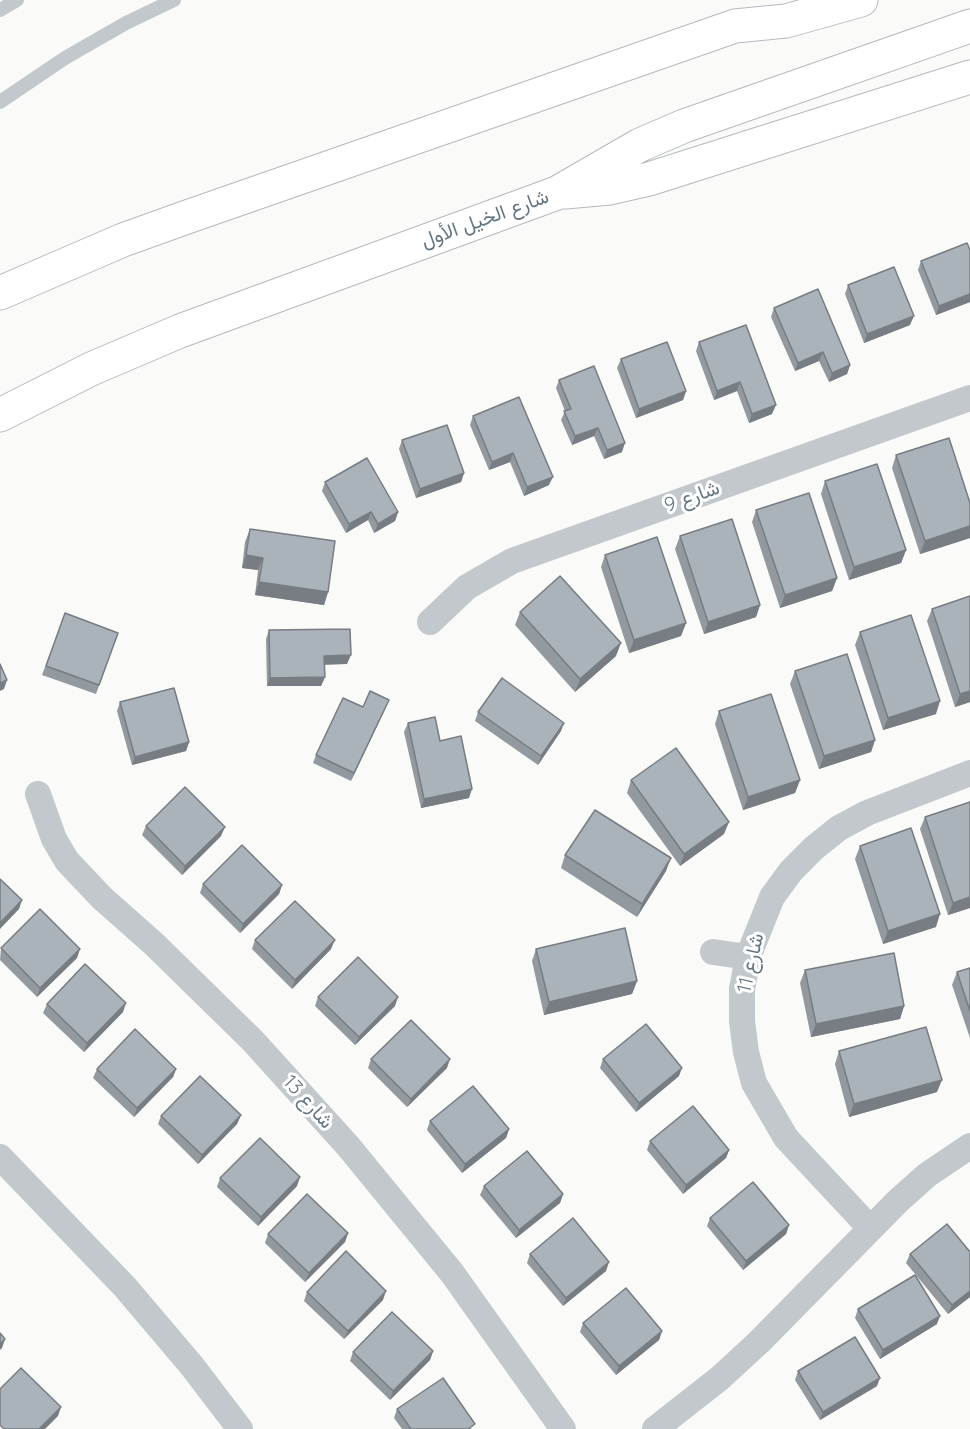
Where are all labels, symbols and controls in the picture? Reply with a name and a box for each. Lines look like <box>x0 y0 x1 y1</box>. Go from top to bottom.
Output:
street label: شارع الخيل الأول <box>418 185 552 253</box>
street label: شارع 9 <box>661 476 723 518</box>
street label: شارع 11 <box>733 931 769 995</box>
street label: شارع 13 <box>278 1070 338 1134</box>

